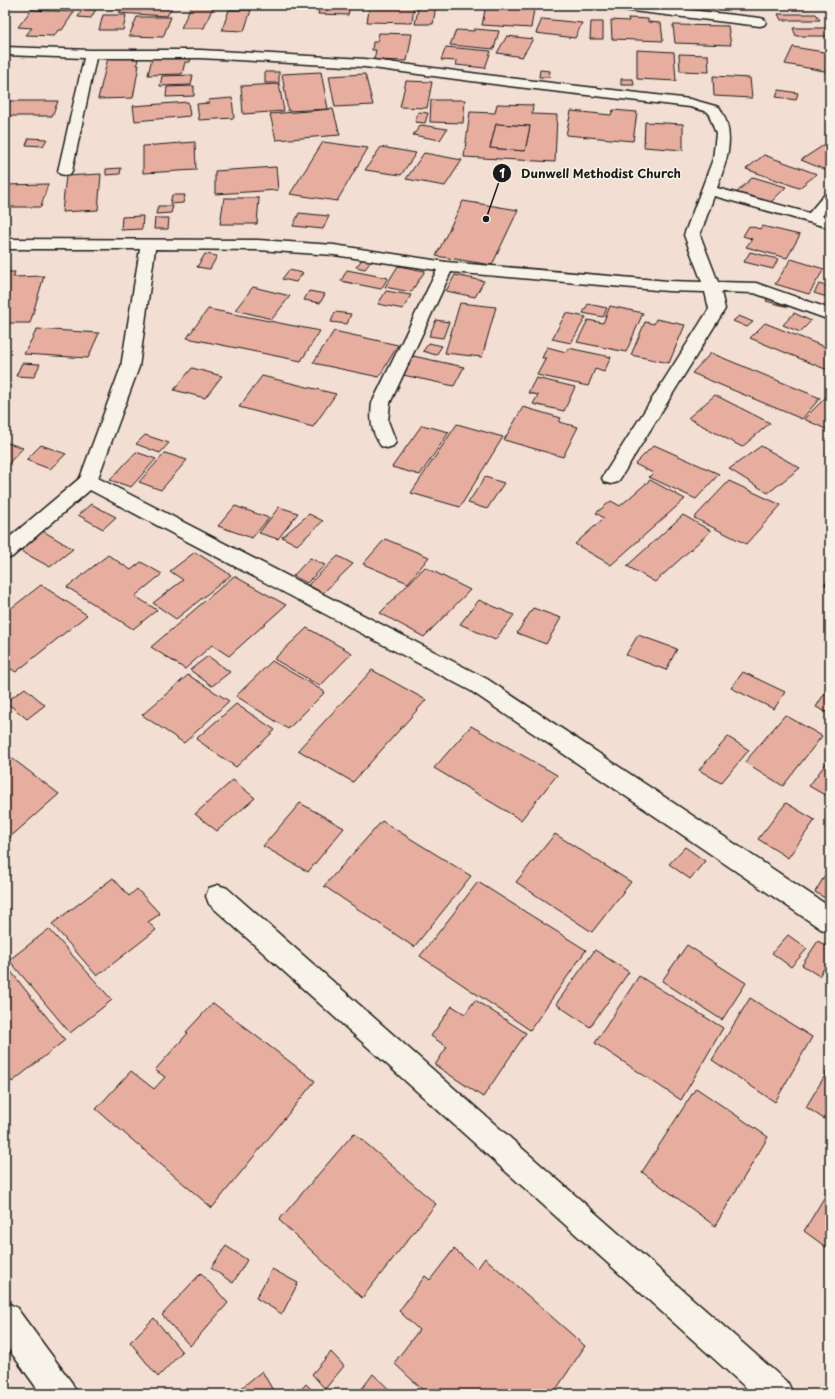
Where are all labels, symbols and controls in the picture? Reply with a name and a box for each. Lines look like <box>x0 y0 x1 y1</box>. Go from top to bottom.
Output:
callout: Dunwell Methodist Church <box>492 161 689 185</box>
text: 1 <box>499 164 505 182</box>
text: Dunwell Methodist Church <box>521 164 681 182</box>

